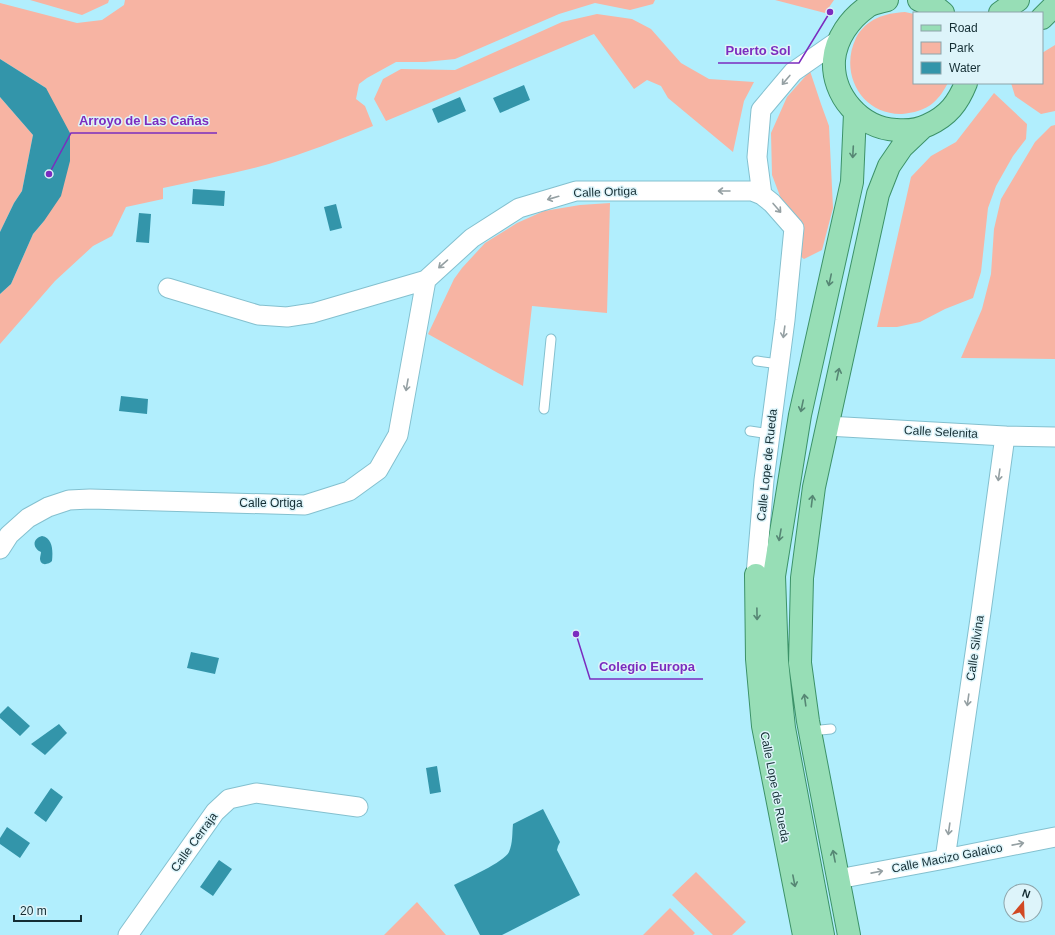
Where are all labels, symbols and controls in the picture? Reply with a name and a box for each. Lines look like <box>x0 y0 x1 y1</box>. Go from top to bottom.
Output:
legend <box>913 12 1043 84</box>
text: Road <box>949 21 978 35</box>
callout: Puerto Sol <box>718 38 799 63</box>
text: Park <box>949 41 975 55</box>
text: Puerto Sol <box>725 43 791 58</box>
text: Water <box>949 61 981 75</box>
one-way arrow <box>781 75 790 86</box>
callout: Arroyo de Las Cañas <box>71 108 217 133</box>
text: Arroyo de Las Cañas <box>79 113 209 128</box>
one-way arrow <box>850 145 857 158</box>
street label: Calle Ortiga <box>573 184 637 200</box>
one-way arrow <box>718 187 731 195</box>
one-way arrow <box>547 195 560 202</box>
one-way arrow <box>772 203 781 214</box>
one-way arrow <box>438 260 448 269</box>
one-way arrow <box>826 273 834 286</box>
one-way arrow <box>780 325 788 338</box>
one-way arrow <box>835 368 843 381</box>
one-way arrow <box>403 378 411 391</box>
one-way arrow <box>798 400 806 413</box>
street label: Calle Lope de Rueda <box>754 408 780 522</box>
street label: Calle Selenita <box>904 423 979 441</box>
one-way arrow <box>995 468 1003 481</box>
one-way arrow <box>808 495 816 508</box>
street label: Calle Ortiga <box>239 496 303 510</box>
one-way arrow <box>776 528 784 541</box>
one-way arrow <box>753 607 761 620</box>
street label: Calle Silvina <box>963 614 987 682</box>
callout: Colegio Europa <box>590 654 703 679</box>
text: Colegio Europa <box>599 659 696 674</box>
one-way arrow <box>801 694 809 707</box>
one-way arrow <box>964 694 972 707</box>
street label: Calle Lope de Rueda <box>757 730 793 844</box>
street label: Calle Cerraja <box>168 809 220 874</box>
one-way arrow <box>945 822 953 835</box>
street label: Calle Macizo Galaico <box>890 840 1004 876</box>
one-way arrow <box>1011 840 1024 848</box>
one-way arrow <box>829 849 837 862</box>
one-way arrow <box>870 867 883 875</box>
one-way arrow <box>790 874 798 887</box>
north arrow <box>1003 883 1043 923</box>
text: N <box>1021 887 1032 901</box>
scale bar <box>14 897 81 923</box>
text: 20 m <box>20 904 47 918</box>

